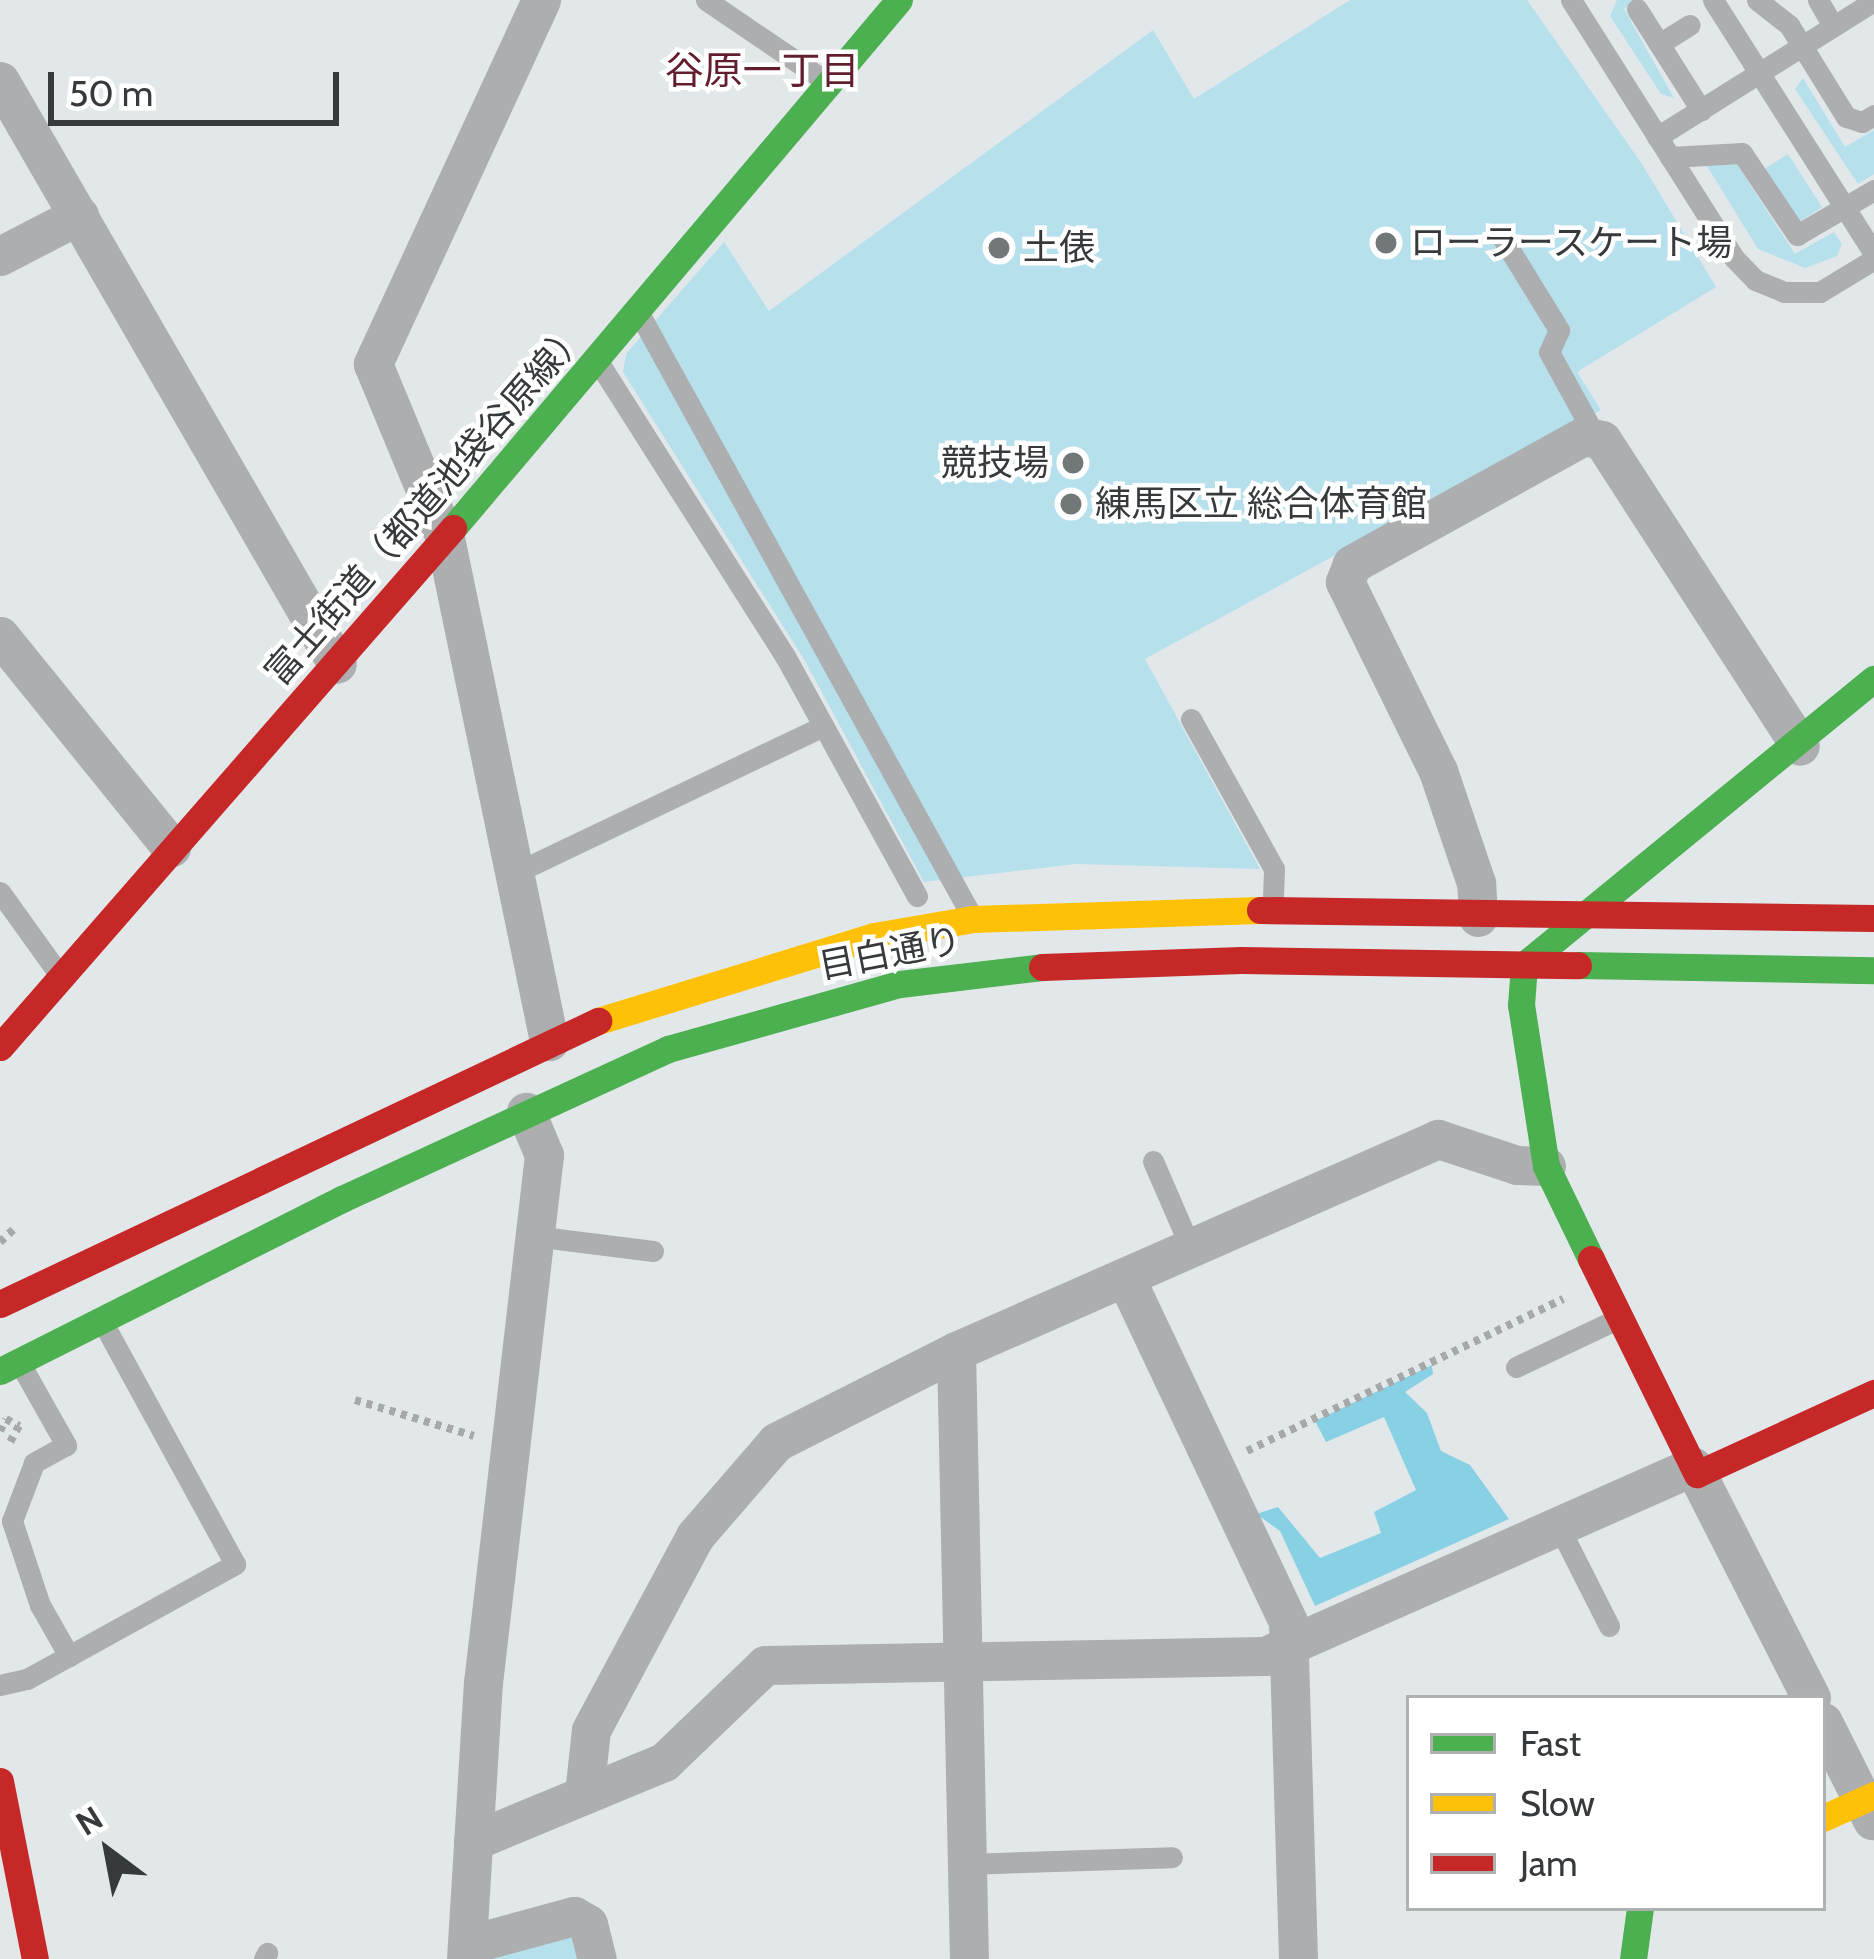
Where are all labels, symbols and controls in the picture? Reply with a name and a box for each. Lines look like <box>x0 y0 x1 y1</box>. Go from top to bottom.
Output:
district label: 谷原一丁目 <box>665 47 859 93</box>
scale bar <box>54 48 345 122</box>
text: 50 m <box>69 71 153 115</box>
place label: ローラースケート場 <box>1410 221 1734 265</box>
place label: 土俵 <box>1023 226 1095 270</box>
marker: ローラースケート場 <box>1373 230 1399 256</box>
marker: 土俵 <box>986 235 1012 261</box>
street label: 富士街道（都道池袋谷原線） <box>256 312 596 694</box>
place label: 競技場 <box>941 441 1049 485</box>
marker: 競技場 <box>1060 450 1086 476</box>
place label: 練馬区立 総合体育館 <box>1095 482 1427 526</box>
marker: 練馬区立 総合体育館 <box>1058 491 1084 517</box>
street label: 目白通り <box>815 918 965 988</box>
legend <box>1406 1695 1826 1911</box>
text: Fast <box>1520 1721 1581 1765</box>
text: Slow <box>1520 1781 1595 1825</box>
north arrow <box>48 1791 168 1911</box>
text: N <box>68 1797 109 1844</box>
text: Jam <box>1520 1841 1578 1885</box>

